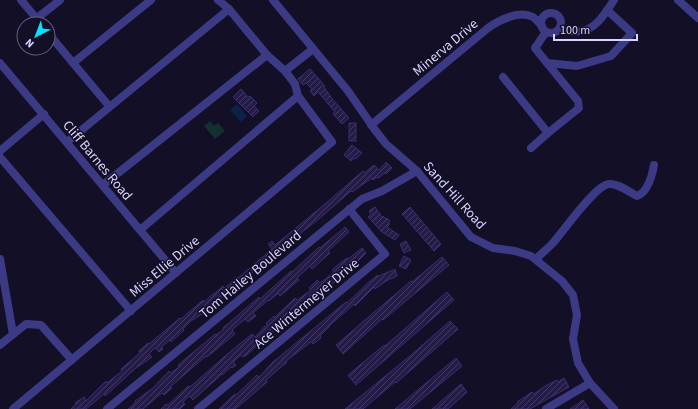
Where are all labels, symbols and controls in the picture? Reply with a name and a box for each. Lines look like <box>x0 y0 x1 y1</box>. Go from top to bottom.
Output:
street label: Minerva Drive <box>409 14 483 81</box>
north arrow <box>16 16 56 56</box>
scale bar <box>554 16 637 42</box>
text: 100 m <box>560 22 590 39</box>
text: N <box>22 35 37 51</box>
street label: Cliff Barnes Road <box>58 116 137 205</box>
street label: Sand Hill Road <box>418 157 490 234</box>
street label: Tom Hailey Boulevard <box>195 226 306 324</box>
street label: Miss Ellie Drive <box>125 231 204 302</box>
street label: Ace Wintermeyer Drive <box>250 254 364 354</box>

